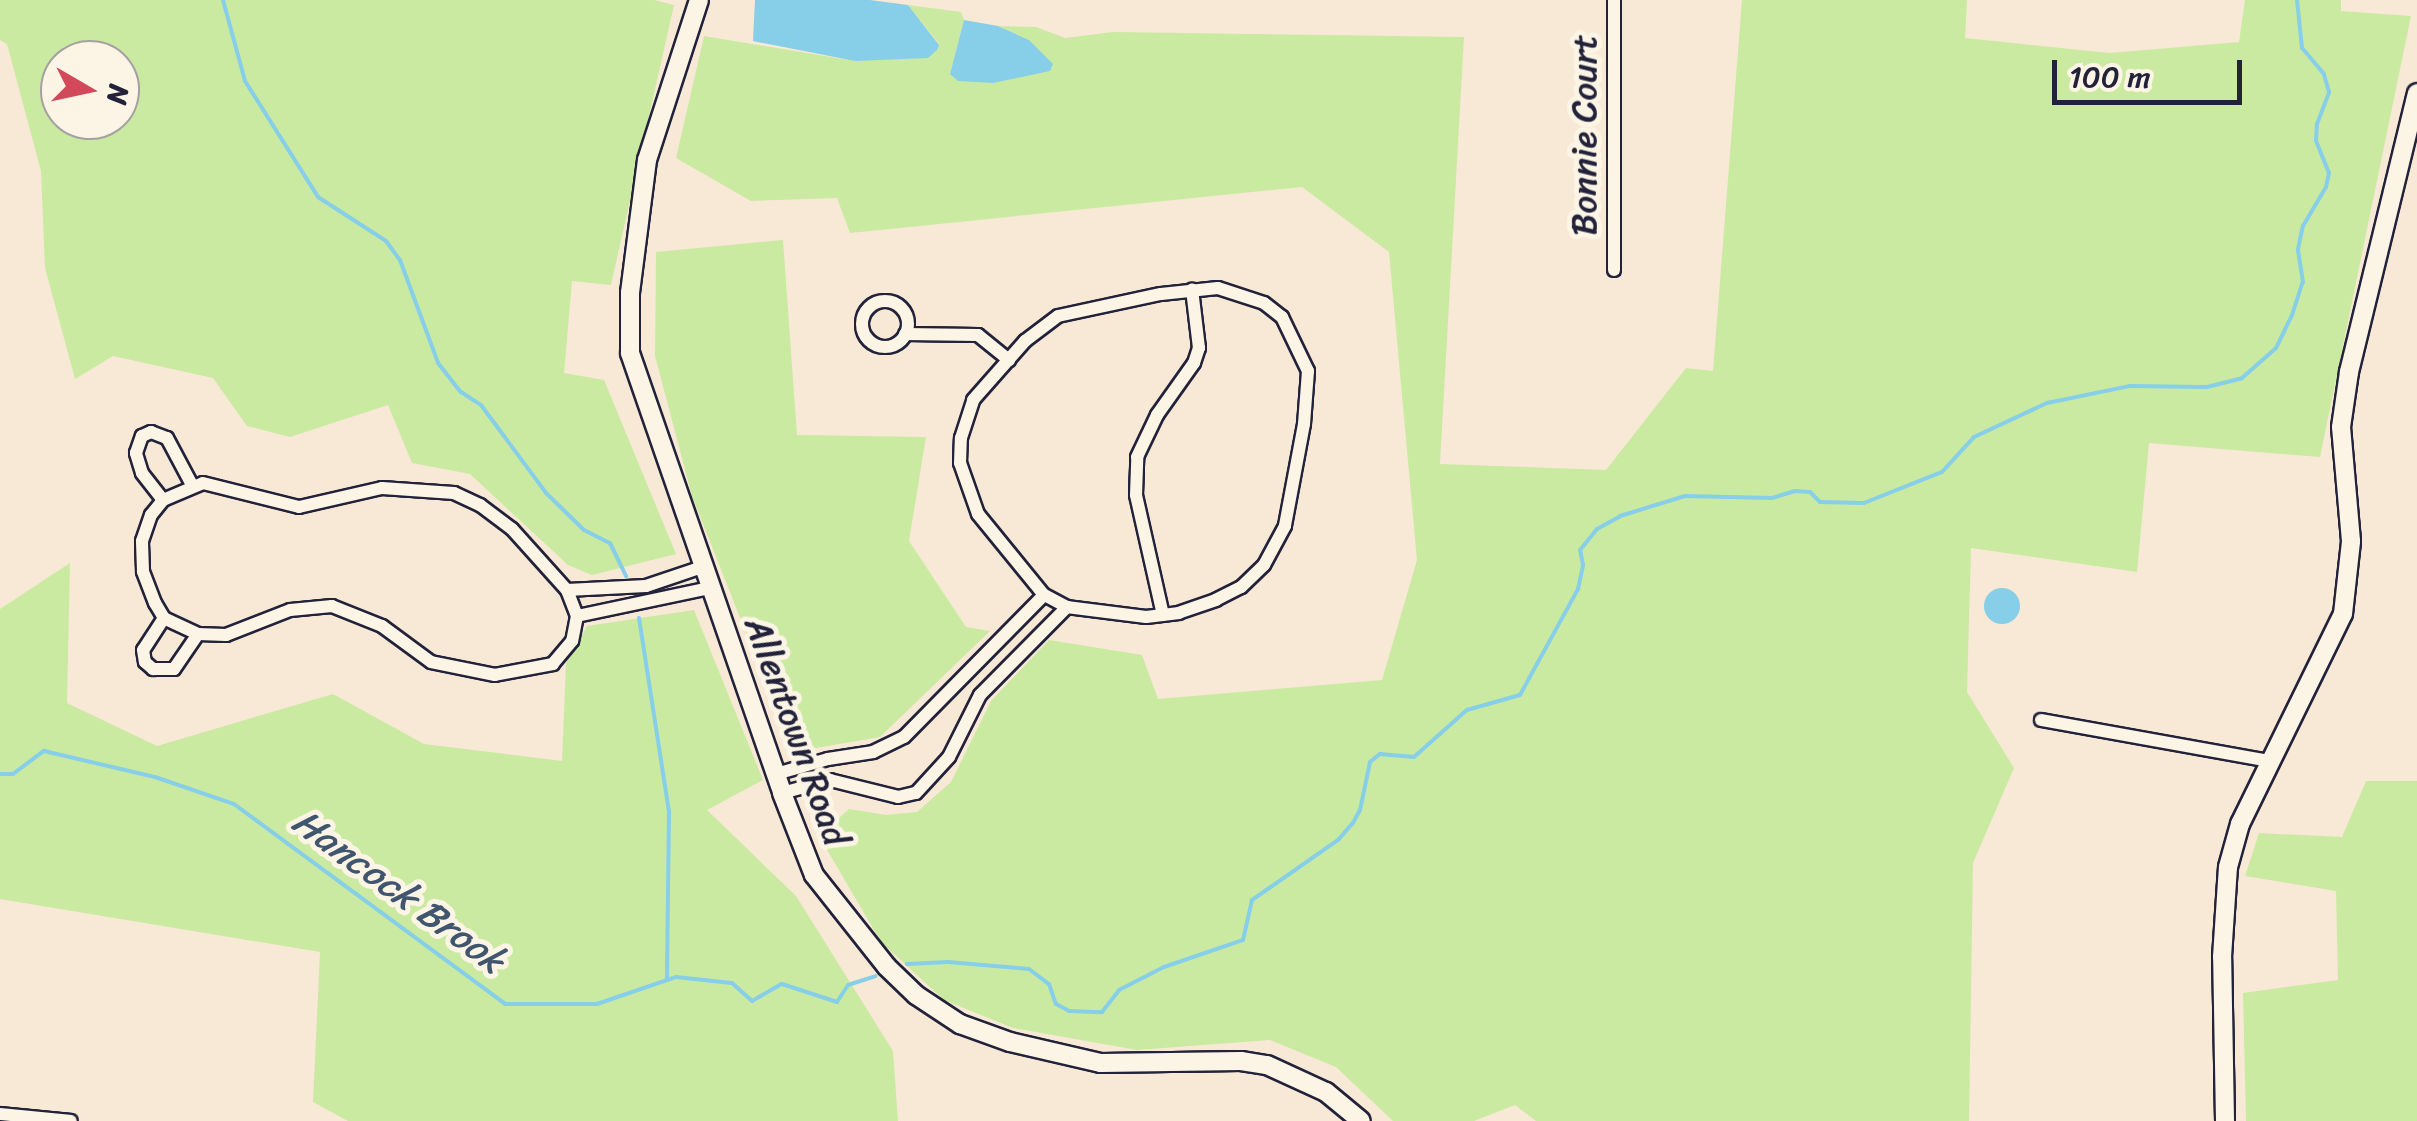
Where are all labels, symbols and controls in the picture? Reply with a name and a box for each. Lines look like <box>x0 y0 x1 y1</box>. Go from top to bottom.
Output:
street label: Bonnie Court <box>1563 34 1605 236</box>
north arrow <box>40 40 140 140</box>
scale bar <box>2057 40 2247 102</box>
text: 100 m <box>2069 50 2151 104</box>
text: N <box>92 81 144 108</box>
street label: Allentown Road <box>736 611 858 851</box>
water label: Hancock Brook <box>284 798 514 984</box>

